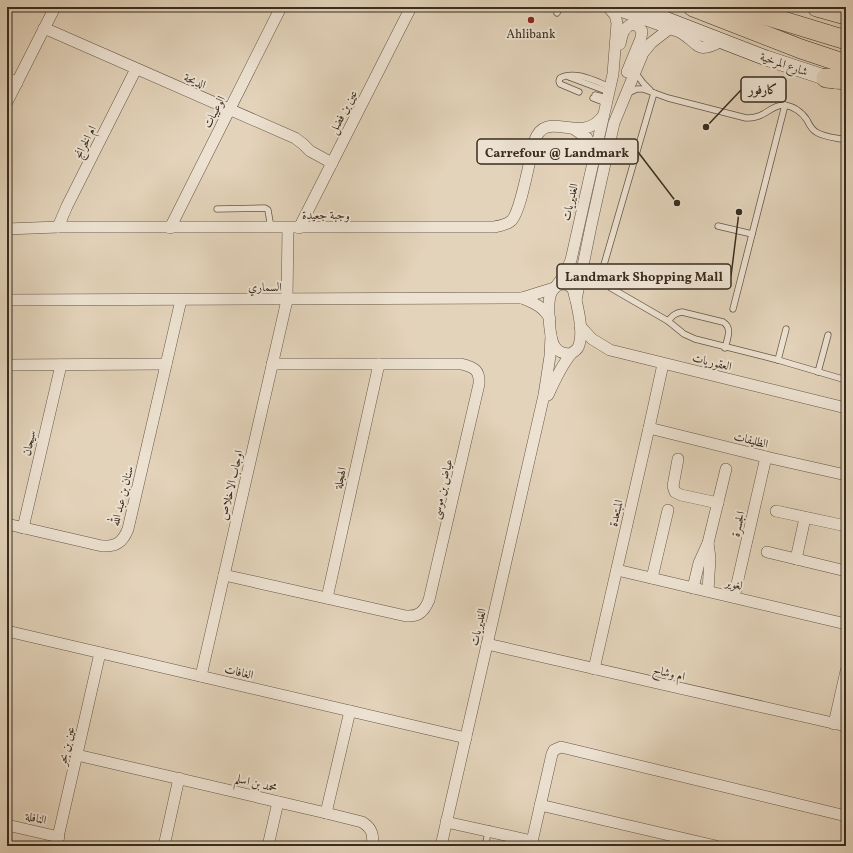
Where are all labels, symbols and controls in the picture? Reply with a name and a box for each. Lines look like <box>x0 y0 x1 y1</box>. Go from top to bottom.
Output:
marker: Ahlibank <box>526 15 536 25</box>
place label: Ahlibank <box>506 27 556 43</box>
street label: شارع المرخية <box>757 49 810 83</box>
street label: الديحة <box>181 70 208 94</box>
callout: كارفور <box>741 77 786 102</box>
text: كارفور <box>747 82 777 100</box>
street label: عين بن فضل <box>326 87 362 137</box>
street label: الوعيبات <box>200 93 230 131</box>
street label: ام الخرانج <box>71 123 103 163</box>
callout: Carrefour @ Landmark <box>477 139 638 164</box>
text: Carrefour @ Landmark <box>485 145 629 163</box>
street label: الغديريات <box>559 182 583 223</box>
street label: وجبة جعيدة <box>302 208 350 224</box>
callout: Landmark Shopping Mall <box>557 264 731 289</box>
text: Landmark Shopping Mall <box>565 269 724 287</box>
street label: السماري <box>248 280 282 297</box>
street label: العقوريات <box>690 350 734 376</box>
street label: سيحان <box>19 429 41 458</box>
street label: الظليفات <box>732 429 770 453</box>
street label: اوجاب الاخلاص <box>216 448 248 522</box>
street label: عياض بن موسى <box>428 457 458 521</box>
street label: سنان بن عبد الله <box>105 464 138 528</box>
street label: الهجلة <box>331 465 351 492</box>
street label: المبتعدة <box>606 498 628 528</box>
street label: الجسرة <box>728 509 750 539</box>
street label: لغوير <box>722 575 744 595</box>
street label: الغديريات <box>467 607 491 648</box>
street label: الغافات <box>223 662 255 684</box>
street label: ام وشاح <box>651 662 687 687</box>
street label: عين بن بحر <box>54 725 79 769</box>
street label: محمد بن اسلم <box>232 771 279 800</box>
street label: النافلة <box>23 809 48 829</box>

